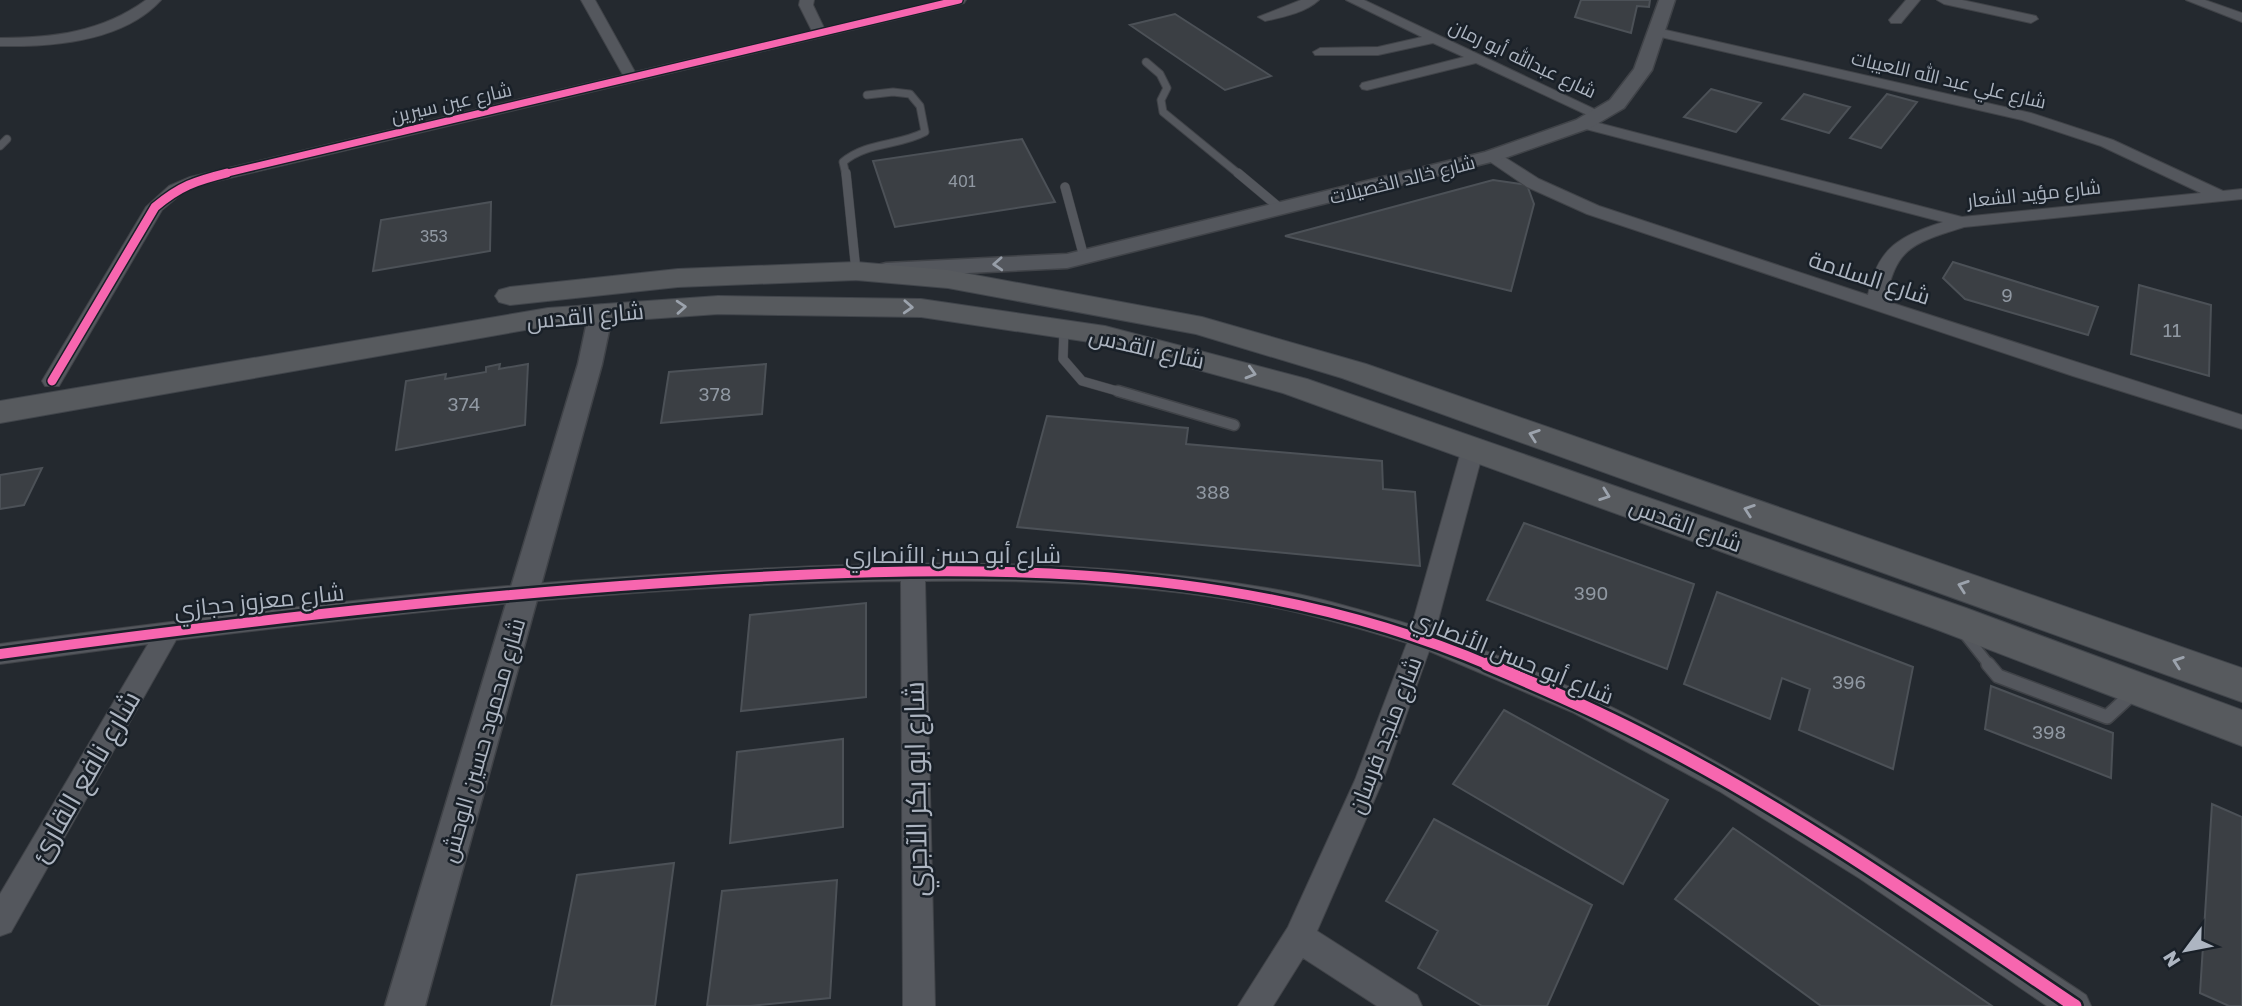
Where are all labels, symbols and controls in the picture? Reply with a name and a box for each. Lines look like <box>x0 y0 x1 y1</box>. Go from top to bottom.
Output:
street label: شارع عبدالله أبو رمان <box>1444 14 1600 105</box>
street label: شارع علي عبد الله اللعيبات <box>1848 45 2049 117</box>
street label: شارع عين سيرين <box>388 77 514 130</box>
street label: شارع خالد الخصيلات <box>1327 150 1478 211</box>
house number: 401 <box>948 171 976 191</box>
street label: شارع مؤيد الشعار <box>1965 175 2102 215</box>
house number: 353 <box>420 226 448 246</box>
street label: شارع السلامة <box>1805 244 1934 313</box>
one-way arrow <box>993 256 1004 271</box>
house number: 9 <box>2001 283 2013 306</box>
street label: شارع القدس <box>525 296 645 337</box>
one-way arrow <box>675 300 686 315</box>
one-way arrow <box>903 300 914 315</box>
house number: 11 <box>2163 318 2181 341</box>
street label: شارع القدس <box>1086 320 1207 377</box>
one-way arrow <box>1245 364 1257 379</box>
house number: 378 <box>699 382 731 405</box>
house number: 374 <box>448 392 480 415</box>
one-way arrow <box>1529 429 1541 443</box>
house number: 388 <box>1196 480 1230 503</box>
one-way arrow <box>1598 487 1610 501</box>
street label: شارع القدس <box>1625 491 1746 560</box>
one-way arrow <box>1743 505 1755 519</box>
street label: شارع أبو حسن الأنصاري <box>845 540 1061 573</box>
street label: شارع معزوز حجازي <box>172 577 346 628</box>
one-way arrow <box>1958 580 1970 594</box>
house number: 390 <box>1574 581 1608 604</box>
street label: شارع أبو حسن الأنصاري <box>1406 603 1618 714</box>
street label: شارع محمود حسين الوحش <box>434 615 533 866</box>
street label: شارع منجد فرسان <box>1341 653 1430 818</box>
one-way arrow <box>2172 656 2184 670</box>
house number: 396 <box>1832 670 1866 693</box>
street label: شارع ابو بكر الآجري <box>897 681 939 897</box>
street label: شارع نافع القارئ <box>22 684 149 869</box>
house number: 398 <box>2032 720 2066 743</box>
north arrow <box>2151 915 2221 985</box>
text: N <box>2158 947 2185 971</box>

